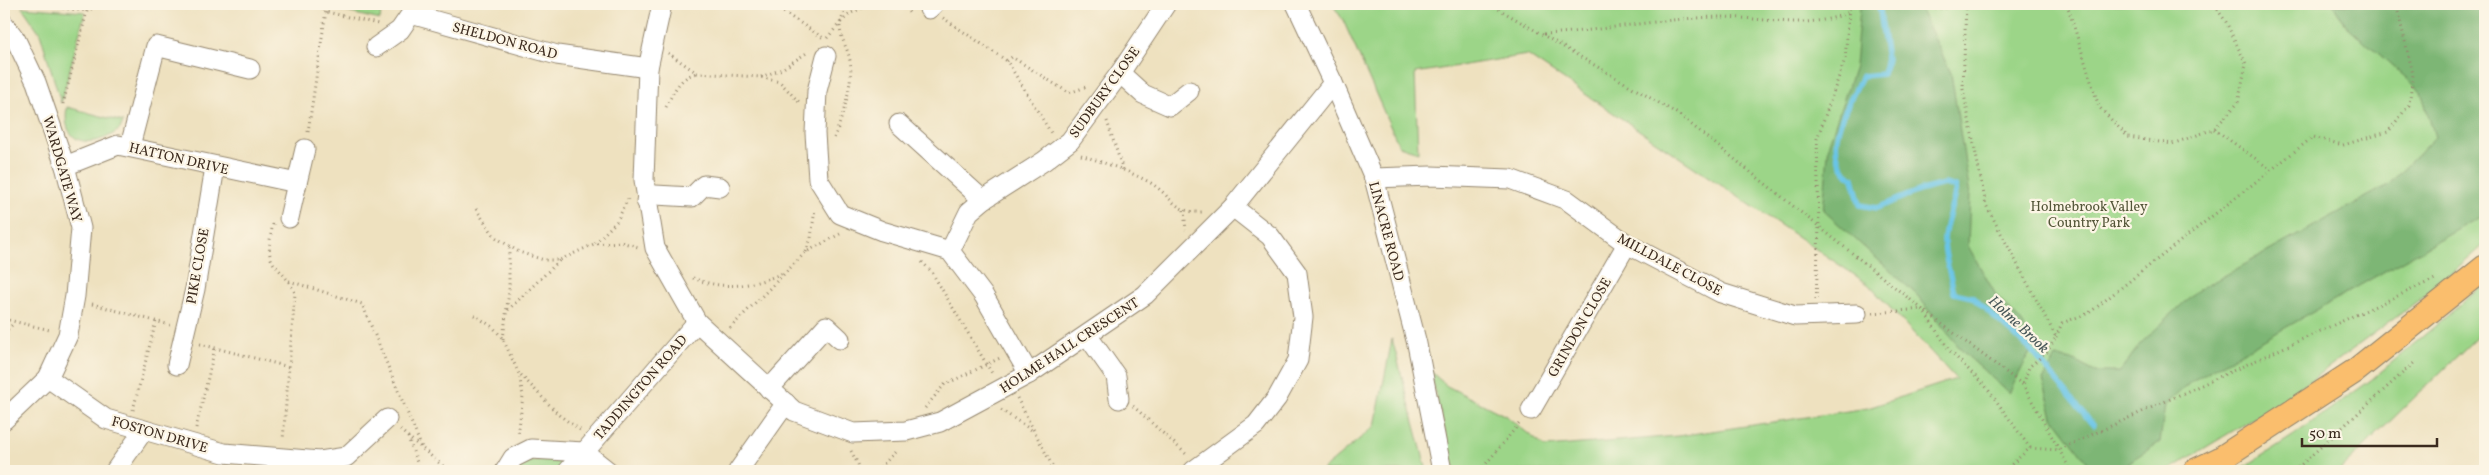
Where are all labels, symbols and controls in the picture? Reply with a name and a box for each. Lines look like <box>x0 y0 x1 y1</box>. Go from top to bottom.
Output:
street label: SHELDON ROAD <box>450 18 559 65</box>
street label: SUDBURY CLOSE <box>1065 43 1145 143</box>
street label: WARDGATE WAY <box>37 114 86 225</box>
street label: HATTON DRIVE <box>127 139 230 180</box>
street label: LINACRE ROAD <box>1363 180 1408 283</box>
park label: Holmebrook Valley Country Park <box>2030 198 2148 233</box>
street label: PIKE CLOSE <box>182 227 215 306</box>
street label: MILLDALE CLOSE <box>1614 230 1725 301</box>
street label: GRINDON CLOSE <box>1544 274 1617 381</box>
water label: Holme Brook <box>1983 291 2053 359</box>
street label: HOLME HALL CRESCENT <box>996 294 1143 399</box>
street label: TADDINGTON ROAD <box>590 331 692 445</box>
street label: FOSTON DRIVE <box>109 413 210 458</box>
scale bar <box>2302 415 2436 447</box>
text: 50 m <box>2309 424 2341 445</box>

